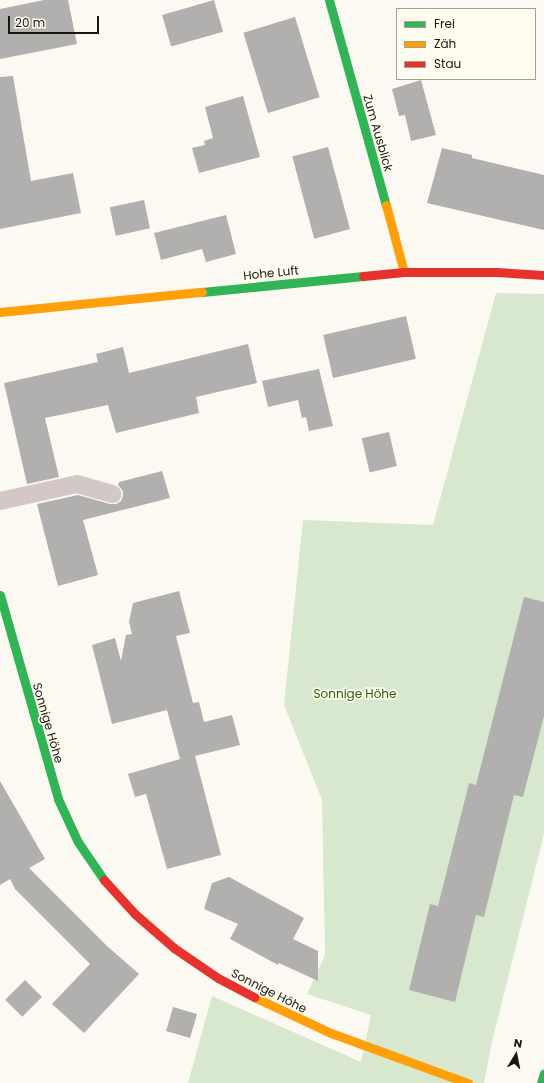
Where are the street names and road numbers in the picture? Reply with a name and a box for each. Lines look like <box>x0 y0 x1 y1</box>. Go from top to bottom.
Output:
street label: Zum Ausblick <box>360 93 396 173</box>
street label: Hohe Luft <box>243 263 299 283</box>
street label: Sonnige Höhe <box>30 681 66 765</box>
street label: Sonnige Höhe <box>229 966 309 1016</box>

